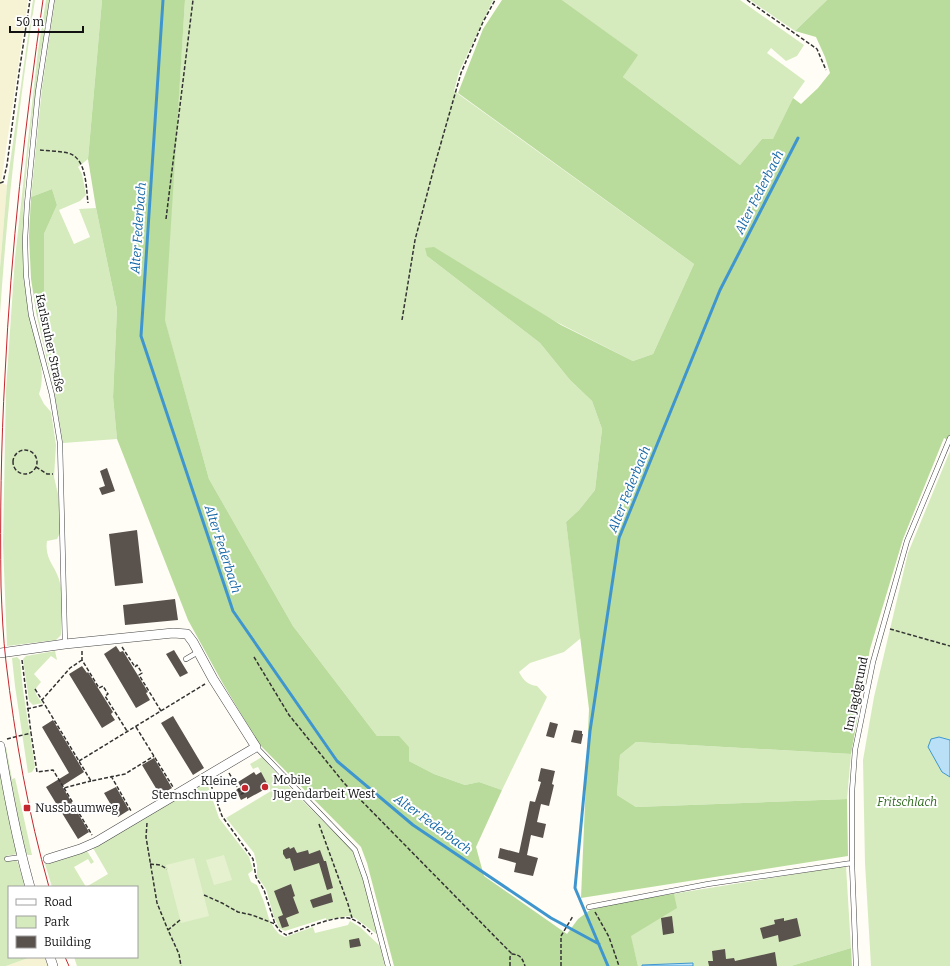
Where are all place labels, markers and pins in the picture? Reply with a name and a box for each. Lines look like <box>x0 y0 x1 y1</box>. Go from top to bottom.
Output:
place label: Mobile Jugendarbeit West <box>272 773 376 801</box>
place label: Kleine Sternschnuppe <box>151 774 237 802</box>
marker: Mobile Jugendarbeit West <box>260 782 270 792</box>
marker: Kleine Sternschnuppe <box>240 783 250 793</box>
place label: Nussbaumweg <box>35 801 118 815</box>
marker: Nussbaumweg <box>22 803 32 813</box>

